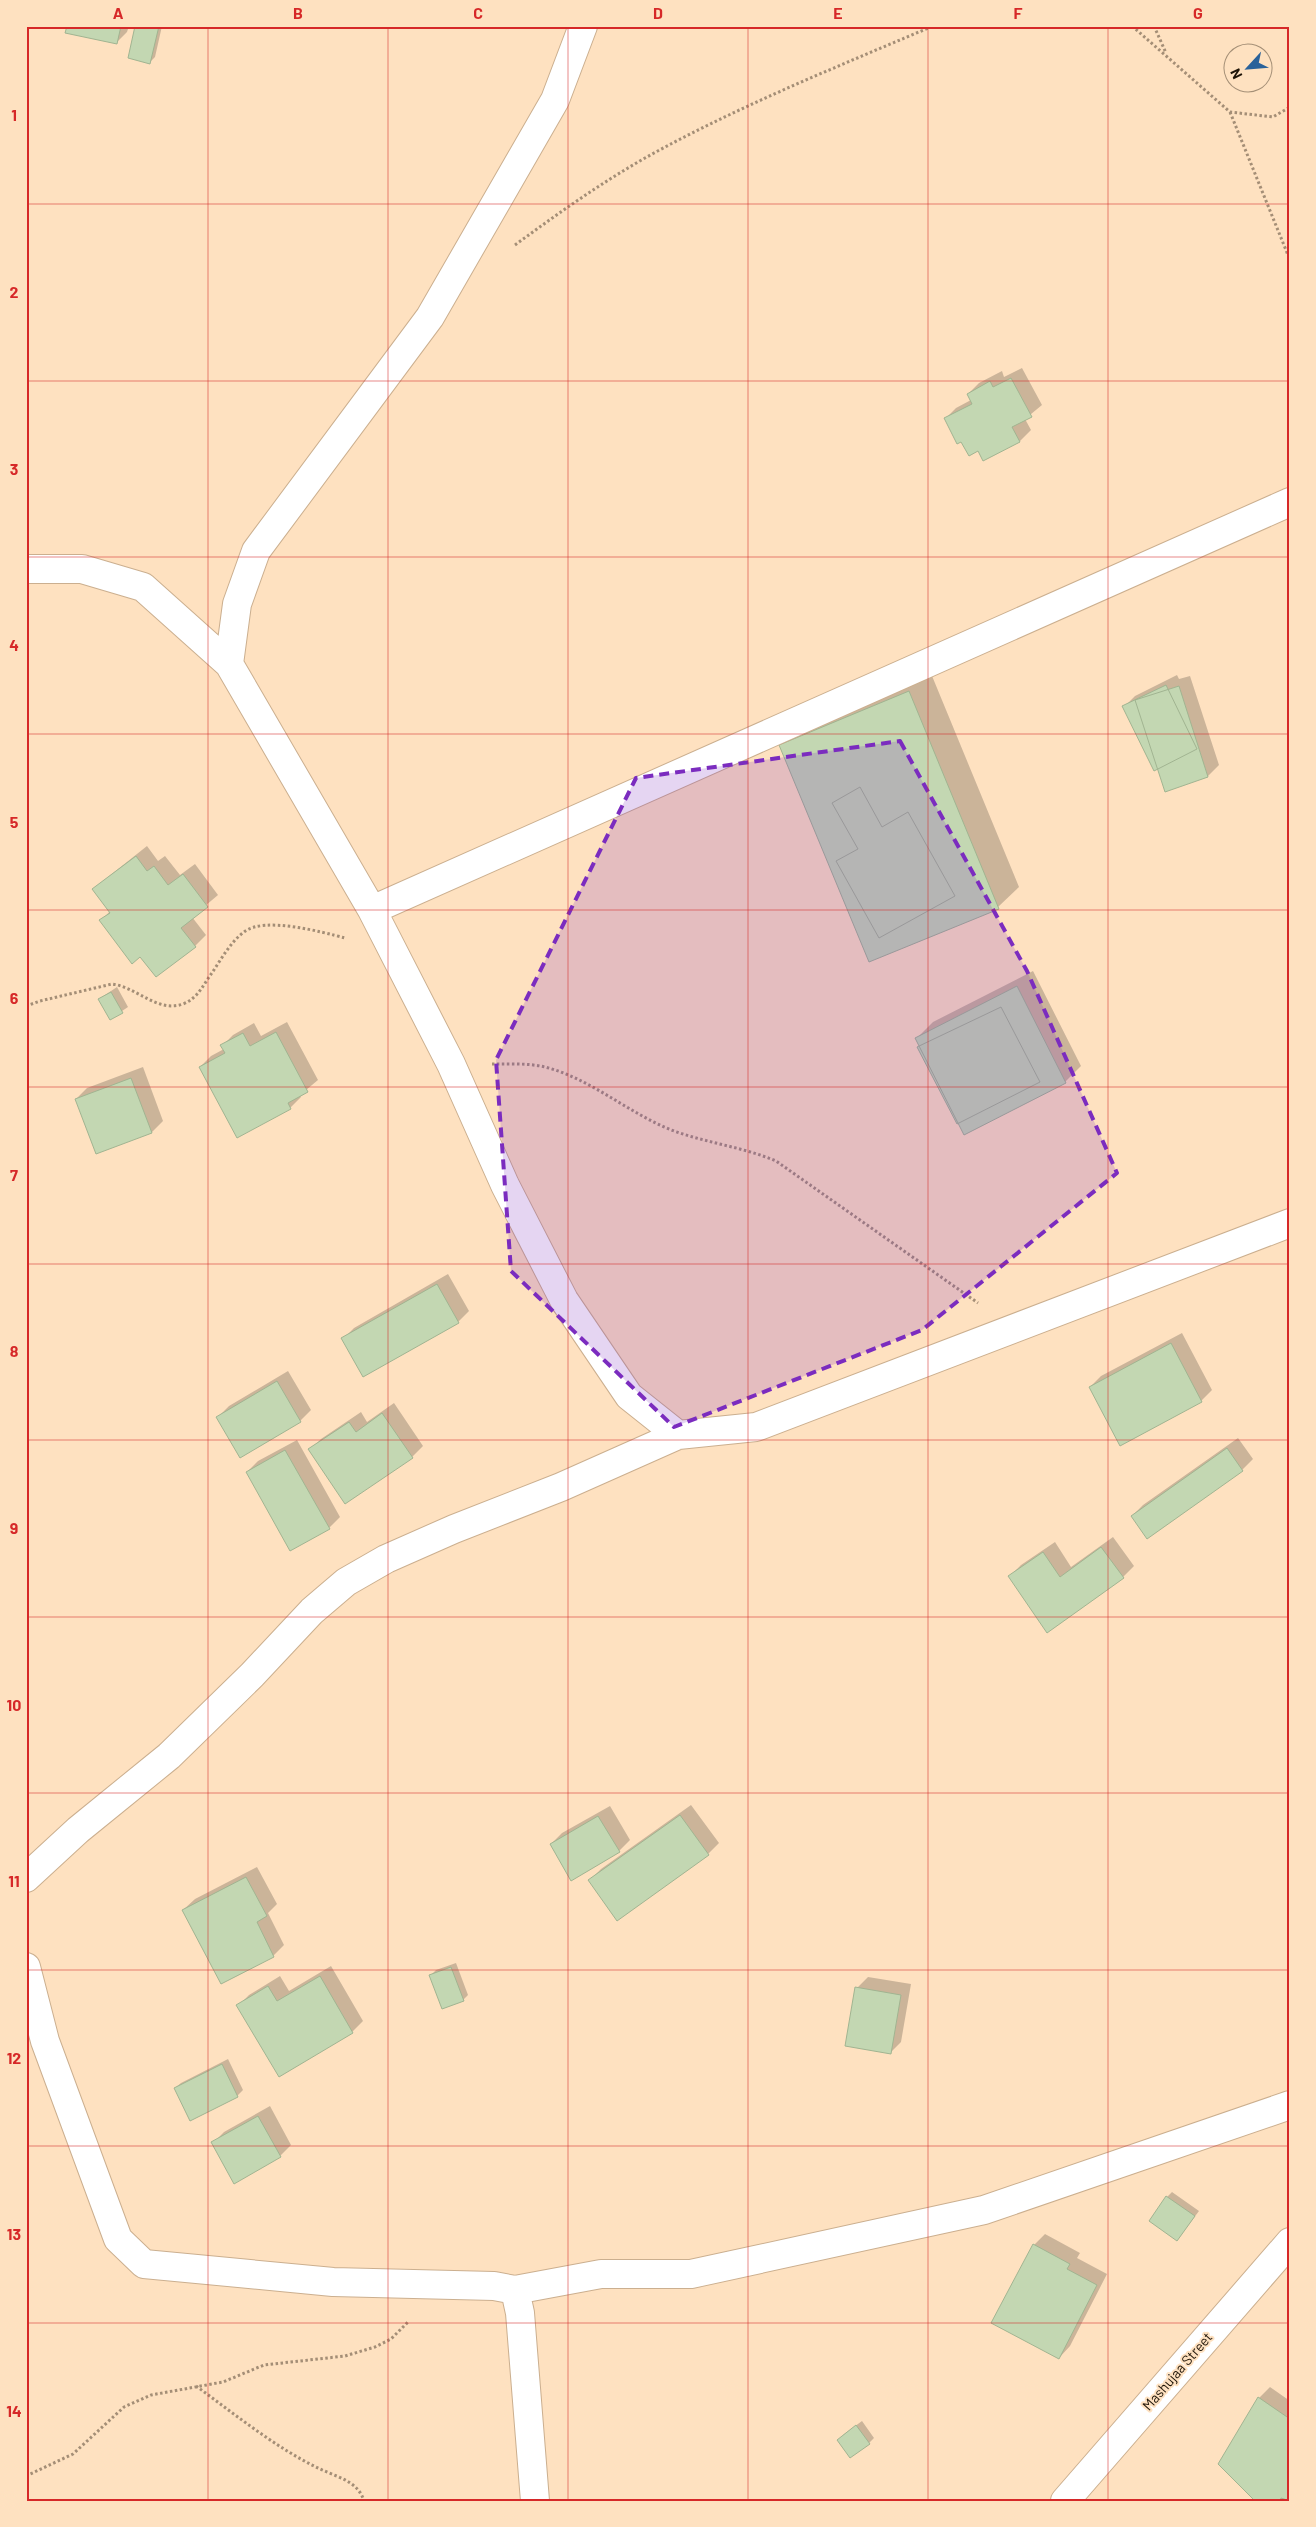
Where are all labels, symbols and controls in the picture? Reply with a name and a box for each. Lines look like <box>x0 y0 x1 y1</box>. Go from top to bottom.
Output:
text: A <box>113 3 124 22</box>
text: B <box>293 3 303 22</box>
text: C <box>473 3 483 22</box>
text: D <box>653 3 663 22</box>
text: E <box>833 3 843 22</box>
text: F <box>1014 3 1023 22</box>
text: G <box>1193 3 1203 22</box>
north arrow <box>1224 42 1274 92</box>
text: N <box>1226 66 1246 82</box>
text: 1 <box>11 105 17 124</box>
text: 2 <box>10 282 19 301</box>
text: 3 <box>10 459 18 478</box>
text: 4 <box>9 635 19 654</box>
text: 5 <box>10 812 19 831</box>
text: 6 <box>10 988 19 1007</box>
text: 7 <box>10 1165 18 1184</box>
text: 8 <box>10 1341 19 1360</box>
text: 9 <box>10 1518 18 1537</box>
text: 10 <box>7 1695 21 1714</box>
text: 11 <box>8 1871 20 1890</box>
text: 12 <box>7 2048 21 2067</box>
text: 13 <box>7 2224 21 2243</box>
street label: Mashujaa Street <box>1139 2329 1215 2413</box>
text: 14 <box>6 2401 22 2420</box>

